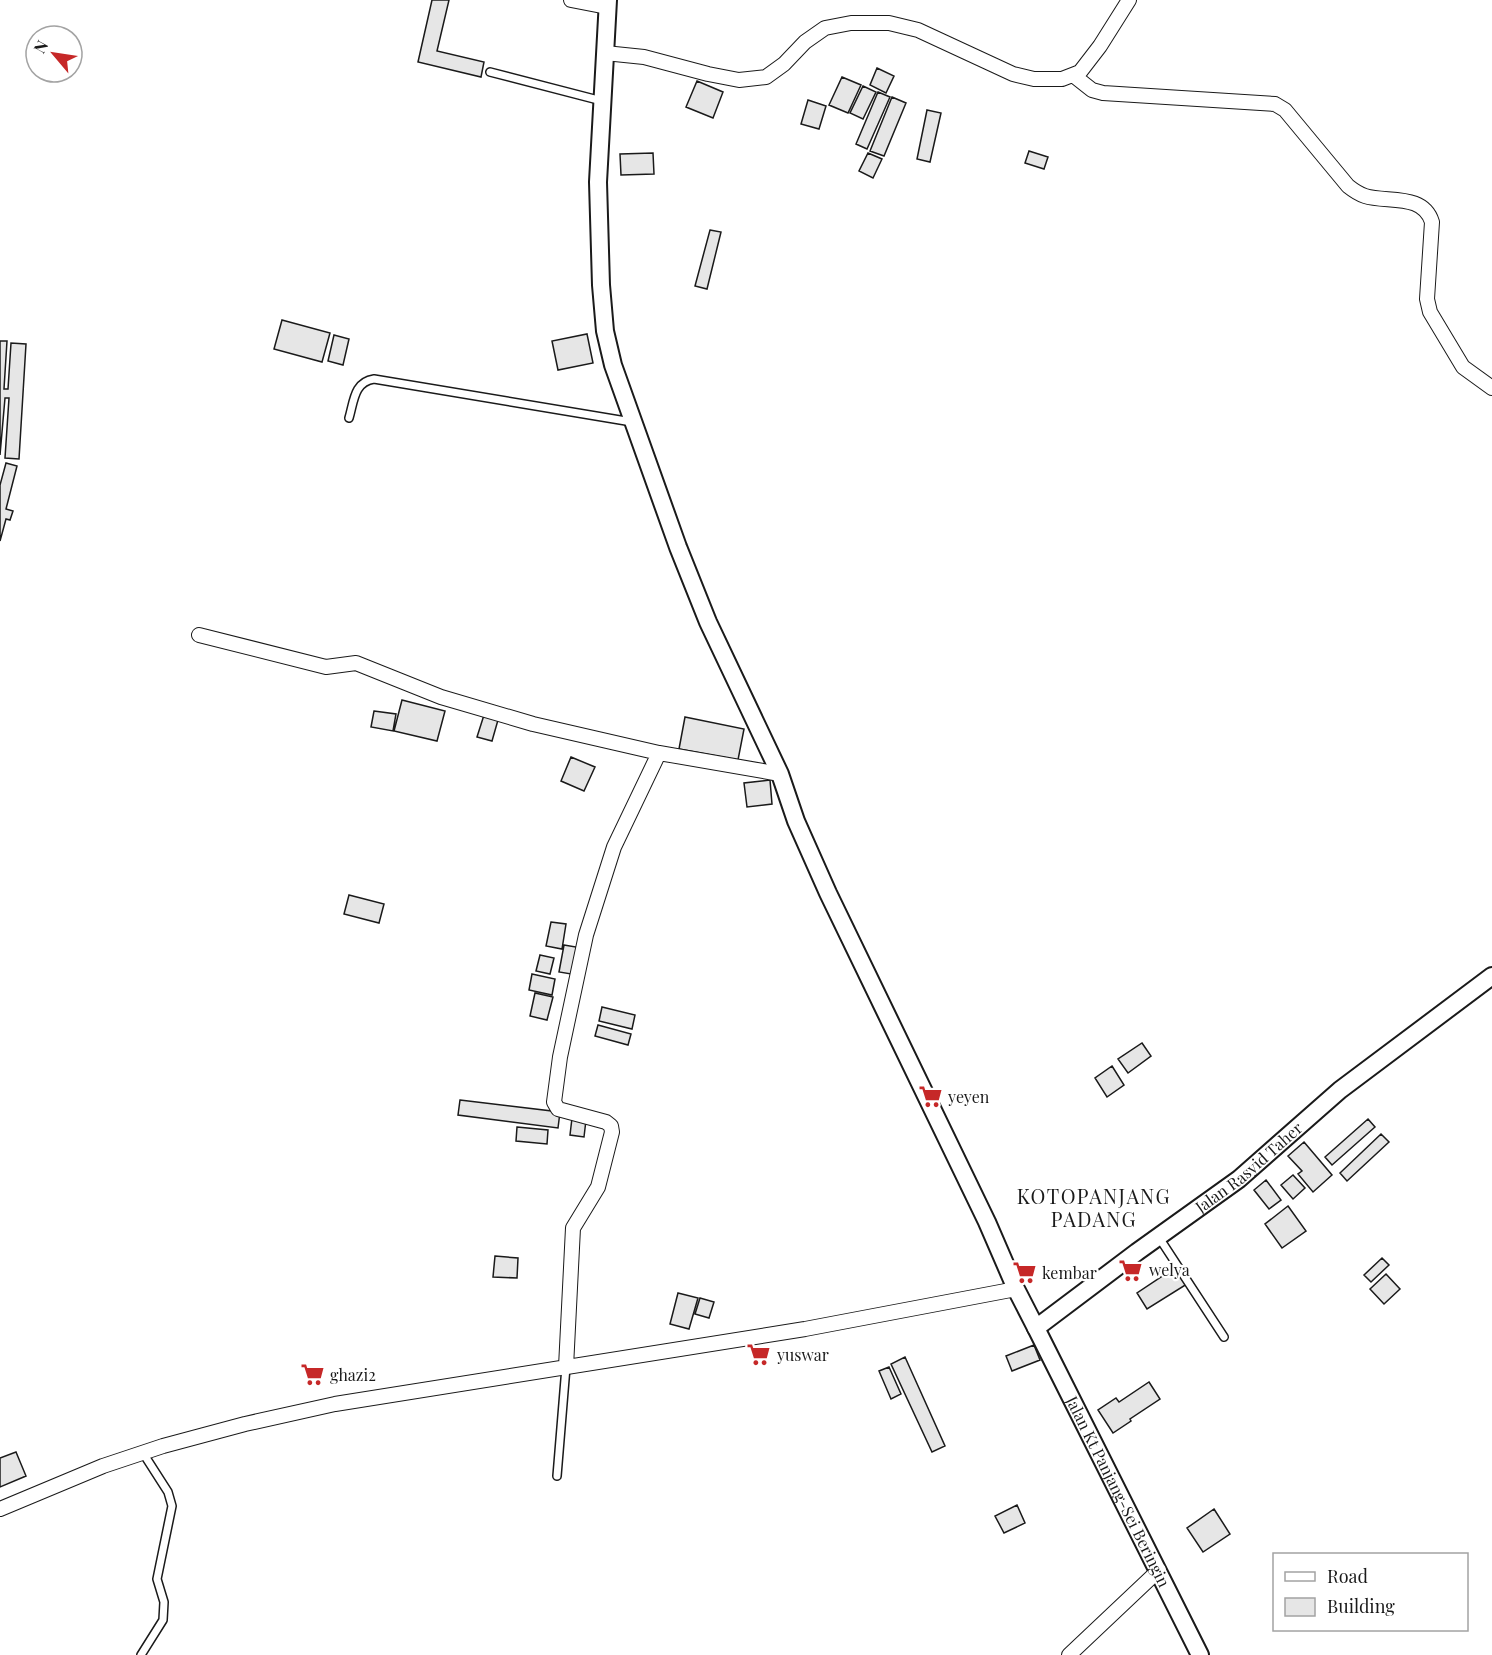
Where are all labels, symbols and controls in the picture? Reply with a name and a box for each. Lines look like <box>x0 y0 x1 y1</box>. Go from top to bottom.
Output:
north arrow <box>24 24 84 84</box>
text: N <box>28 36 53 57</box>
supermarket icon: yeyen <box>917 1084 943 1110</box>
place label: yeyen <box>947 1086 990 1107</box>
street label: Jalan Rasyid Taher <box>1190 1117 1306 1218</box>
district label: KOTOPANJANG PADANG <box>1017 1182 1171 1232</box>
supermarket icon: welya <box>1118 1257 1144 1283</box>
place label: welya <box>1149 1259 1190 1280</box>
supermarket icon: kembar <box>1011 1260 1037 1286</box>
place label: kembar <box>1042 1262 1097 1283</box>
supermarket icon: yuswar <box>746 1342 772 1368</box>
place label: yuswar <box>776 1344 829 1365</box>
supermarket icon: ghazi2 <box>299 1362 325 1388</box>
place label: ghazi2 <box>330 1364 376 1385</box>
street label: Jalan Kt Panjang-Sei Beringin <box>1061 1391 1175 1591</box>
legend <box>1273 1553 1468 1631</box>
text: Road <box>1327 1564 1368 1588</box>
text: Building <box>1327 1594 1395 1618</box>

